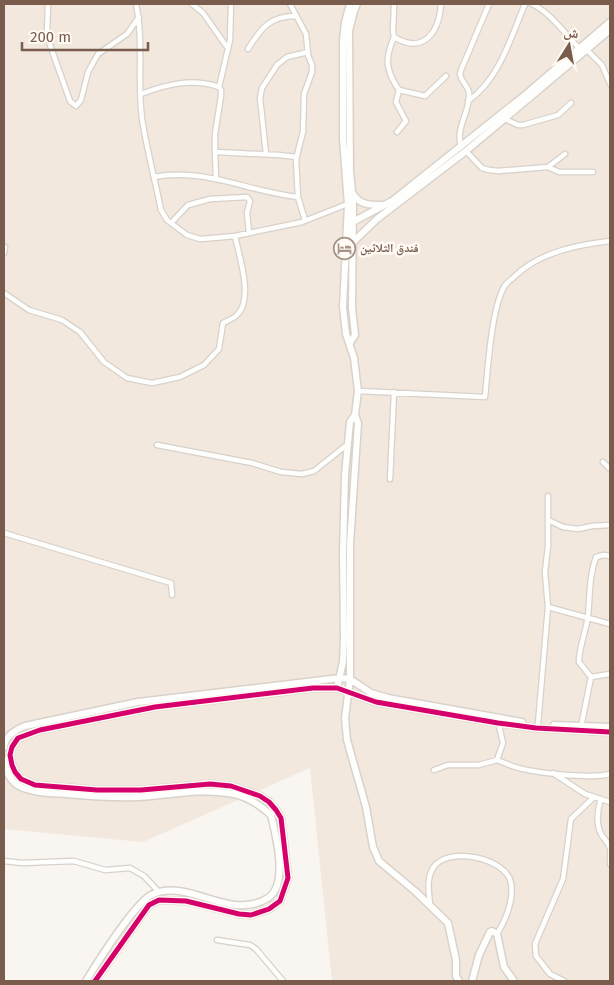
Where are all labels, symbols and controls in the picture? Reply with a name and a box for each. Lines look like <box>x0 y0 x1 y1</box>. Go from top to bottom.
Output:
scale bar <box>22 20 149 52</box>
north arrow <box>544 20 594 70</box>
text: ش <box>562 23 580 43</box>
text: 200 m <box>30 28 71 46</box>
hotel icon: فندق الثلاثين <box>332 236 356 260</box>
place label: فندق الثلاثين <box>360 241 419 256</box>

